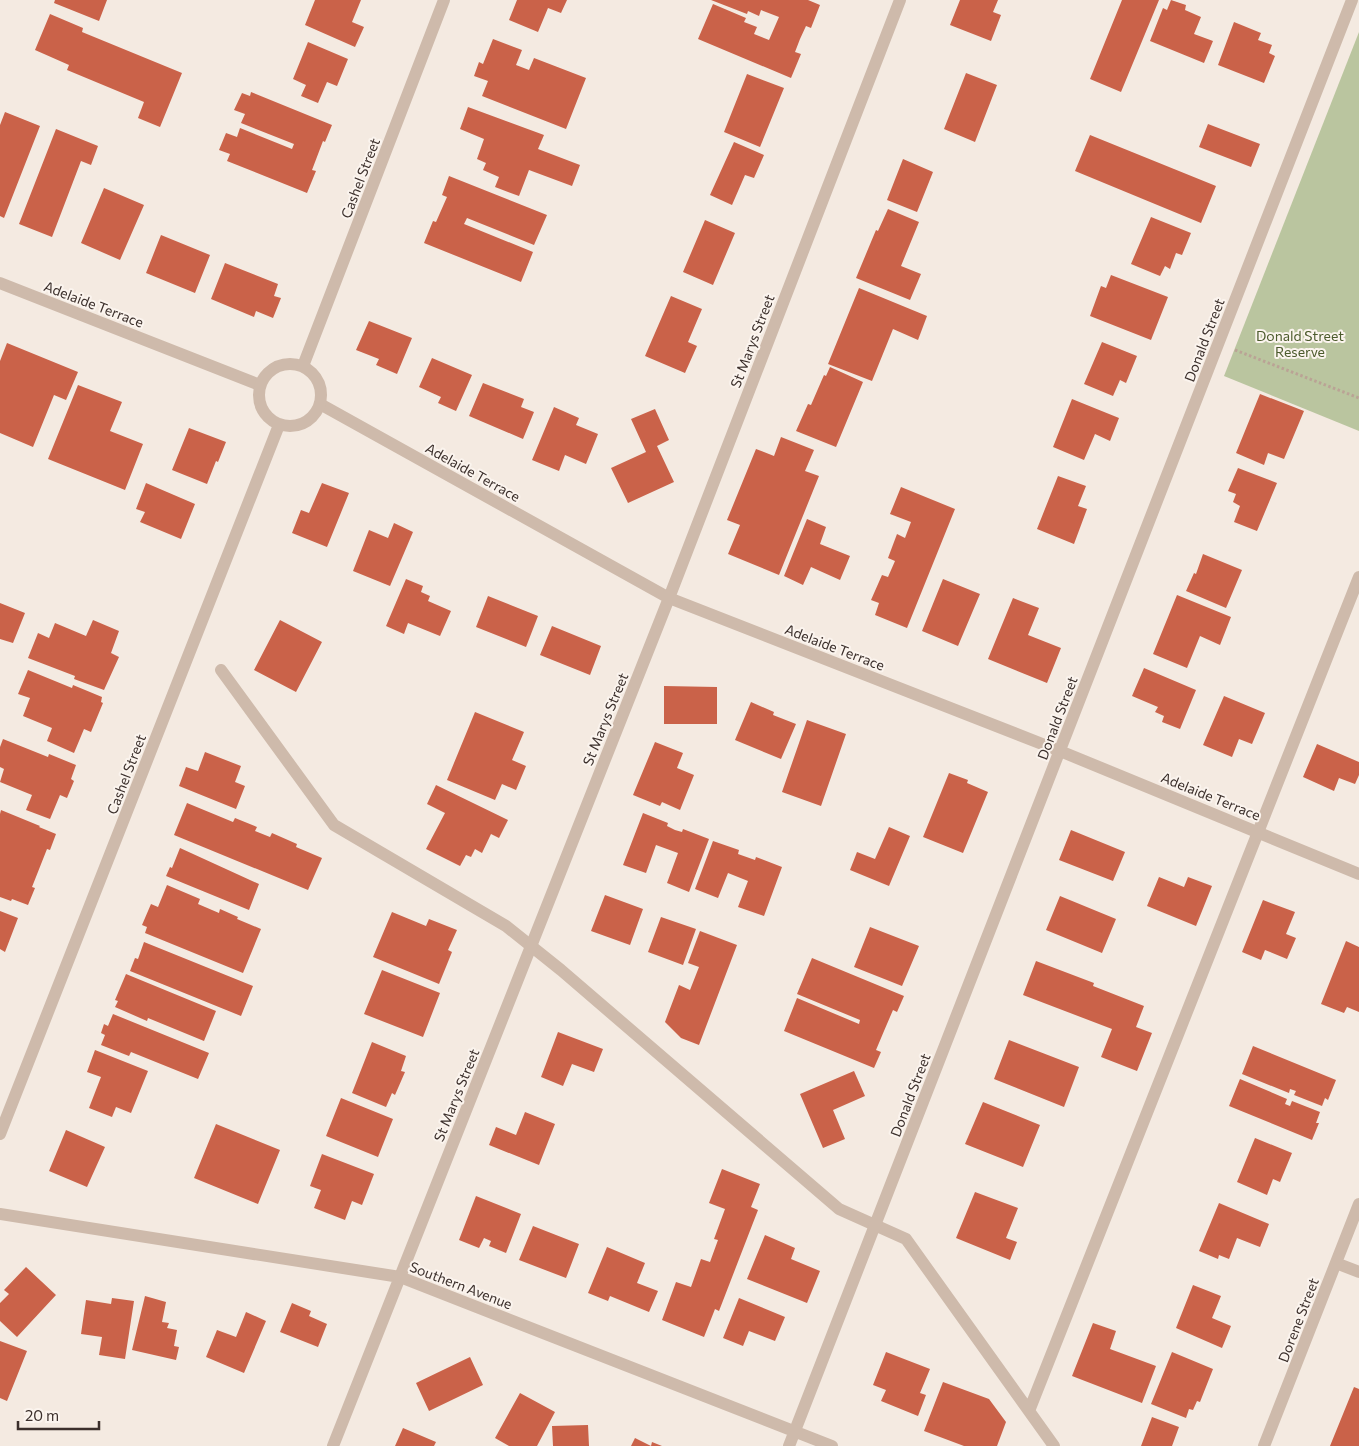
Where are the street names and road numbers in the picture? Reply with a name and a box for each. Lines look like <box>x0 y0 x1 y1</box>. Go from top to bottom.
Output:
street label: Cashel Street <box>337 135 383 220</box>
street label: Adelaide Terrace <box>42 277 146 331</box>
street label: St Marys Street <box>726 292 778 390</box>
street label: Donald Street <box>1180 296 1228 384</box>
street label: Adelaide Terrace <box>423 439 523 505</box>
street label: Adelaide Terrace <box>783 620 887 674</box>
street label: St Marys Street <box>579 670 631 768</box>
street label: Donald Street <box>1033 674 1081 762</box>
street label: Cashel Street <box>103 731 149 816</box>
street label: Adelaide Terrace <box>1159 768 1263 824</box>
street label: St Marys Street <box>430 1046 482 1144</box>
street label: Donald Street <box>886 1051 934 1139</box>
street label: Southern Avenue <box>407 1258 515 1312</box>
street label: Dorene Street <box>1274 1275 1322 1365</box>

